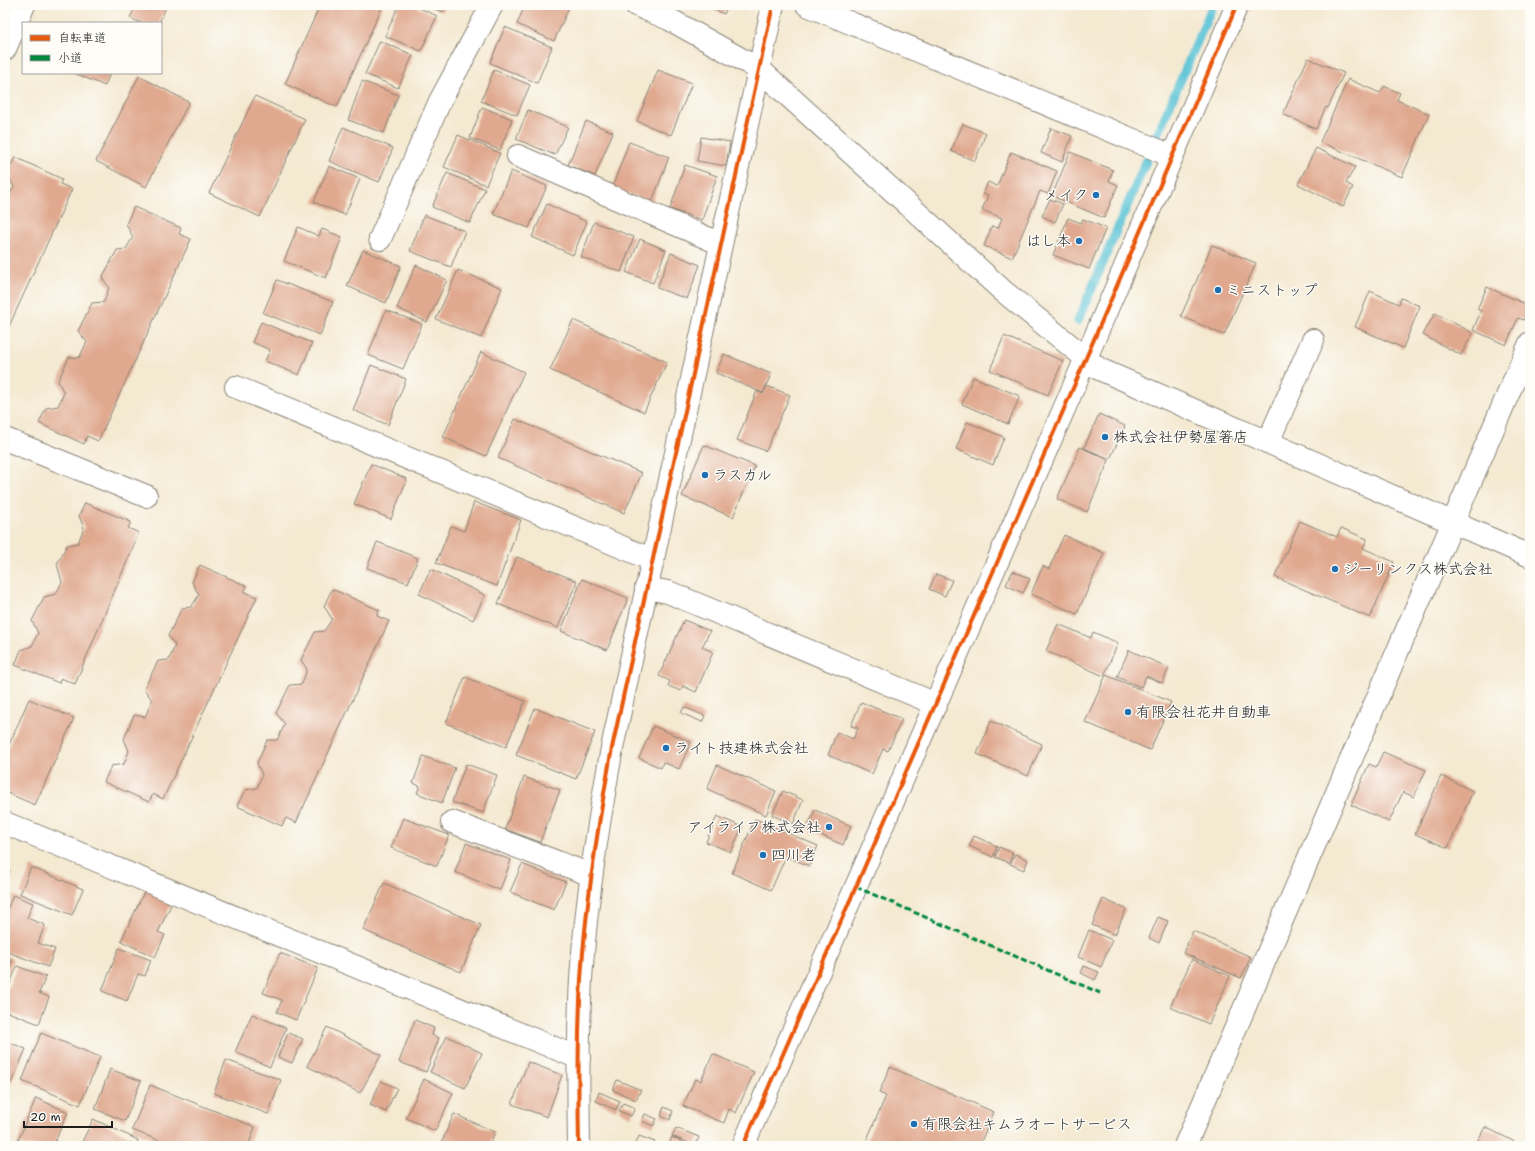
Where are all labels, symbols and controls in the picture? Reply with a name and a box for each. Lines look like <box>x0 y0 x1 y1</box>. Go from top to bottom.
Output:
legend <box>22 22 162 74</box>
text: 自転車道 <box>58 30 106 46</box>
text: 小道 <box>58 50 82 66</box>
place label: メイク <box>1044 185 1088 205</box>
marker: メイク <box>1091 190 1101 200</box>
place label: はし本 <box>1026 231 1071 251</box>
marker: はし本 <box>1074 236 1084 246</box>
place label: ミニストップ <box>1226 280 1318 300</box>
marker: ミニストップ <box>1213 285 1223 295</box>
place label: 株式会社伊勢屋箸店 <box>1113 427 1248 447</box>
marker: 株式会社伊勢屋箸店 <box>1100 432 1110 442</box>
place label: ラスカル <box>713 465 772 485</box>
marker: ラスカル <box>700 470 710 480</box>
place label: ジーリンクス株式会社 <box>1343 559 1493 579</box>
marker: ジーリンクス株式会社 <box>1330 564 1340 574</box>
place label: 有限会社花井自動車 <box>1136 702 1271 722</box>
marker: 有限会社花井自動車 <box>1123 707 1133 717</box>
place label: ライト技建株式会社 <box>674 738 808 758</box>
marker: ライト技建株式会社 <box>661 743 671 753</box>
place label: アイライフ株式会社 <box>687 817 821 837</box>
marker: アイライフ株式会社 <box>824 822 834 832</box>
place label: 四川老 <box>771 845 816 865</box>
marker: 四川老 <box>758 850 768 860</box>
scale bar <box>24 1103 112 1129</box>
text: 20 m <box>30 1109 61 1125</box>
place label: 有限会社キムラオートサービス <box>922 1114 1132 1134</box>
marker: 有限会社キムラオートサービス <box>909 1119 919 1129</box>

